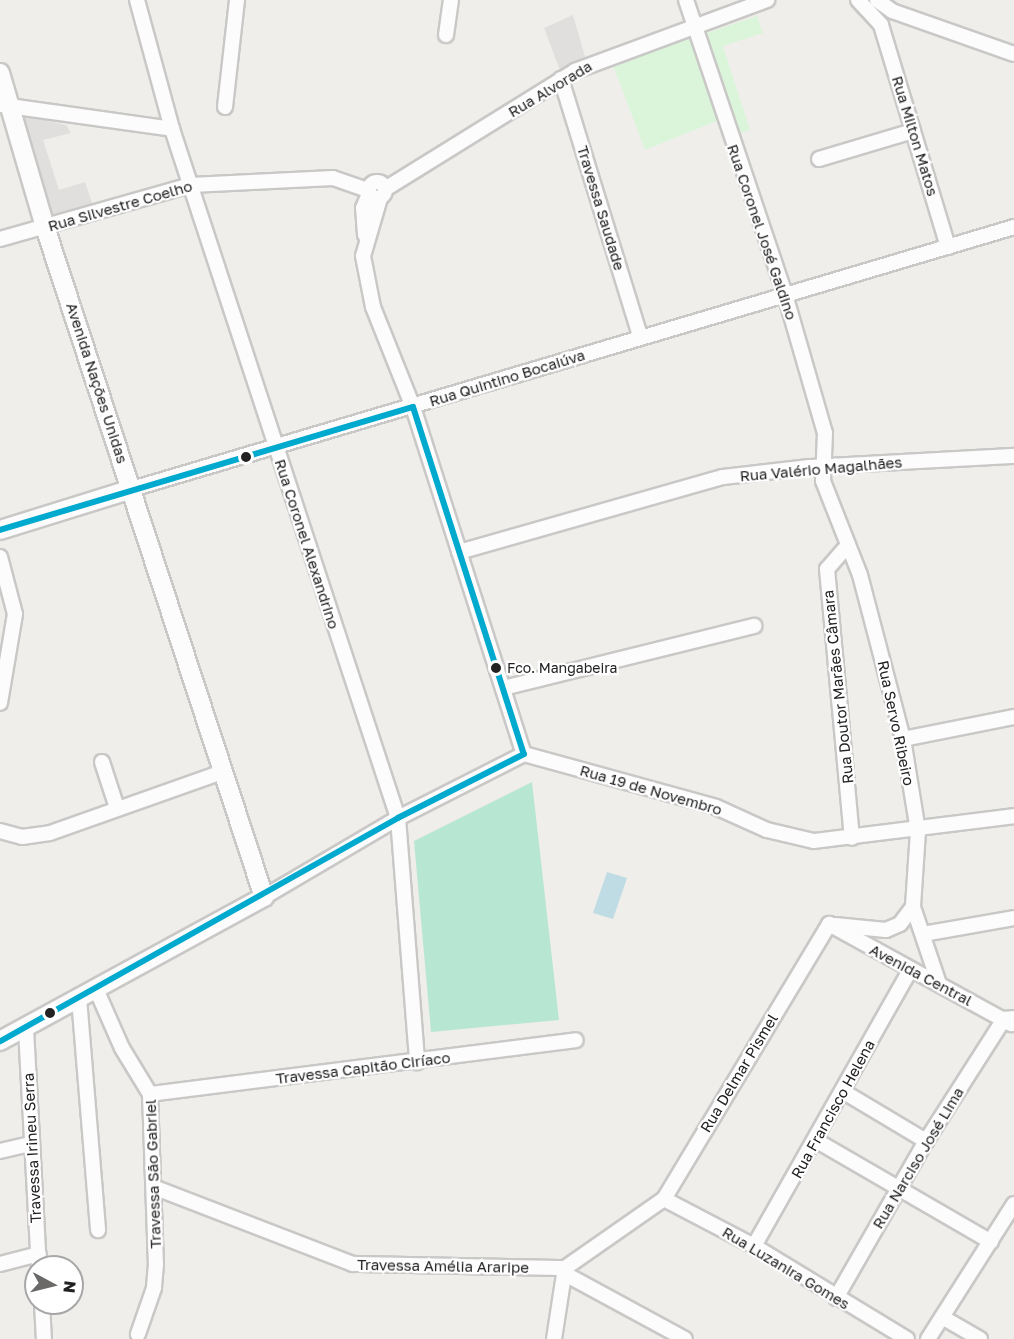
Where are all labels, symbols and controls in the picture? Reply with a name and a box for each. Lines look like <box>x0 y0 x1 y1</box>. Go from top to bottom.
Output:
street label: Rua Alvorada <box>505 57 595 121</box>
street label: Rua Milton Matos <box>888 74 942 198</box>
street label: Rua Coronel José Galdino <box>723 142 801 322</box>
street label: Travessa Saudade <box>573 143 629 273</box>
street label: Rua Silvestre Coelho <box>46 177 194 235</box>
street label: Avenida Nações Unidas <box>62 300 132 466</box>
street label: Rua Quintino Bocaiúva <box>427 346 587 410</box>
unlabelled marker <box>240 451 252 463</box>
street label: Rua Valério Magalhães <box>739 453 903 485</box>
street label: Rua Coronel Alexandrino <box>271 457 343 631</box>
street label: Rua Doutor Marães Câmara <box>819 589 857 785</box>
street label: Rua Servo Ribeiro <box>874 659 918 787</box>
place label: Fco. Mangabeira <box>507 660 617 676</box>
marker: Fco. Mangabeira <box>490 662 502 674</box>
street label: Rua 19 de Novembro <box>578 761 724 819</box>
street label: Avenida Central <box>867 940 975 1010</box>
unlabelled marker <box>44 1007 56 1019</box>
street label: Rua Delmar Pismel <box>696 1010 782 1136</box>
street label: Rua Francisco Helena <box>787 1037 879 1181</box>
street label: Travessa Capitão Ciríaco <box>275 1048 451 1088</box>
street label: Travessa Irineu Serra <box>19 1072 45 1224</box>
street label: Rua Narciso José Lima <box>869 1084 967 1232</box>
street label: Travessa São Gabriel <box>141 1099 165 1249</box>
street label: Rua Luzanira Gomes <box>719 1223 853 1313</box>
north arrow <box>24 1255 84 1315</box>
street label: Travessa Amélia Araripe <box>357 1256 529 1276</box>
text: N <box>59 1280 81 1294</box>

